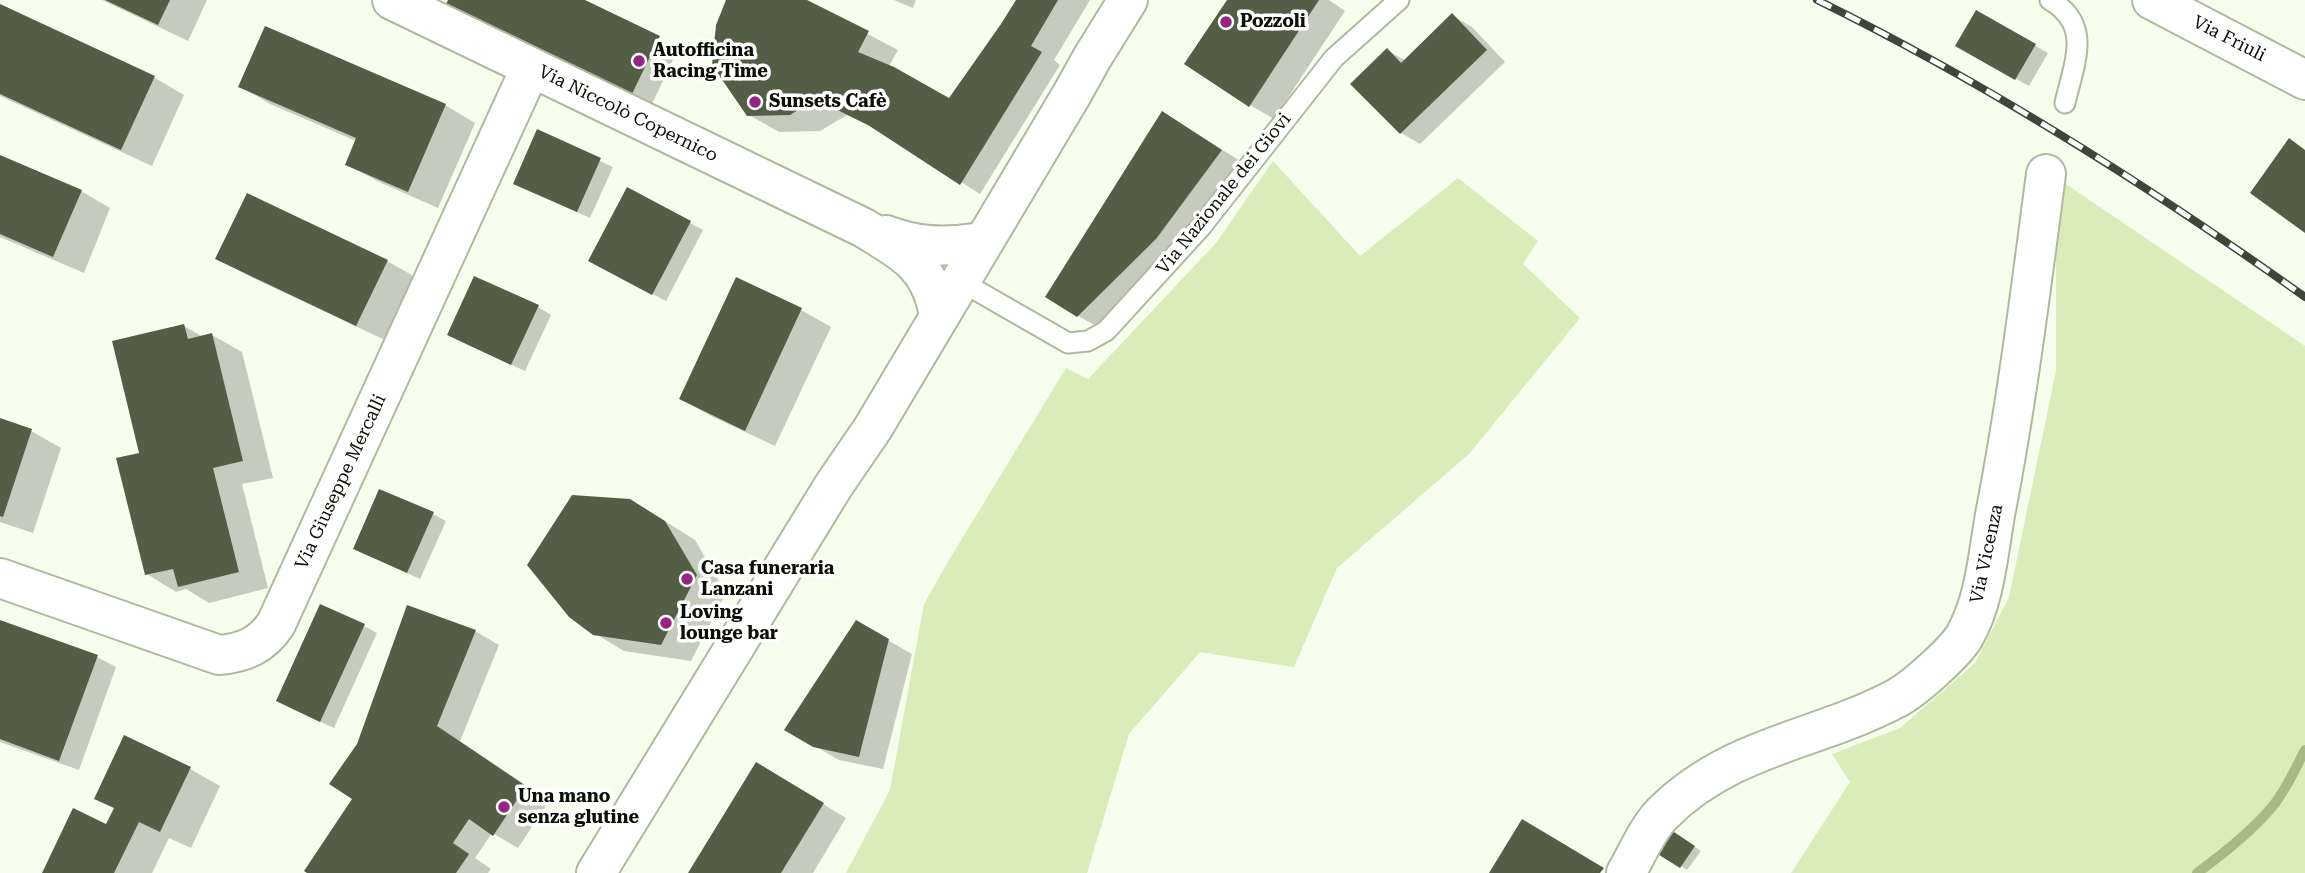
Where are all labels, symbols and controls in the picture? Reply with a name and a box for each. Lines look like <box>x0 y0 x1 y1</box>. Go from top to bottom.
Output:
place label: Pozzoli <box>1240 11 1306 33</box>
street label: Via Friuli <box>2189 11 2269 67</box>
marker: Pozzoli <box>1218 14 1234 30</box>
place label: Autofficina Racing Time <box>653 40 768 82</box>
marker: Autofficina Racing Time <box>631 53 647 69</box>
street label: Via Niccolò Copernico <box>535 61 721 167</box>
place label: Sunsets Cafè <box>769 91 887 113</box>
marker: Sunsets Cafè <box>747 94 763 110</box>
street label: Via Nazionale dei Giovi <box>1152 109 1296 279</box>
street label: Via Giuseppe Mercalli <box>291 391 391 573</box>
street label: Via Vicenza <box>1966 502 2008 606</box>
place label: Casa funeraria Lanzani <box>701 558 834 600</box>
marker: Casa funeraria Lanzani <box>679 571 695 587</box>
place label: Loving lounge bar <box>680 602 778 644</box>
marker: Loving lounge bar <box>658 615 674 631</box>
place label: Una mano senza glutine <box>518 786 639 828</box>
marker: Una mano senza glutine <box>496 799 512 815</box>

